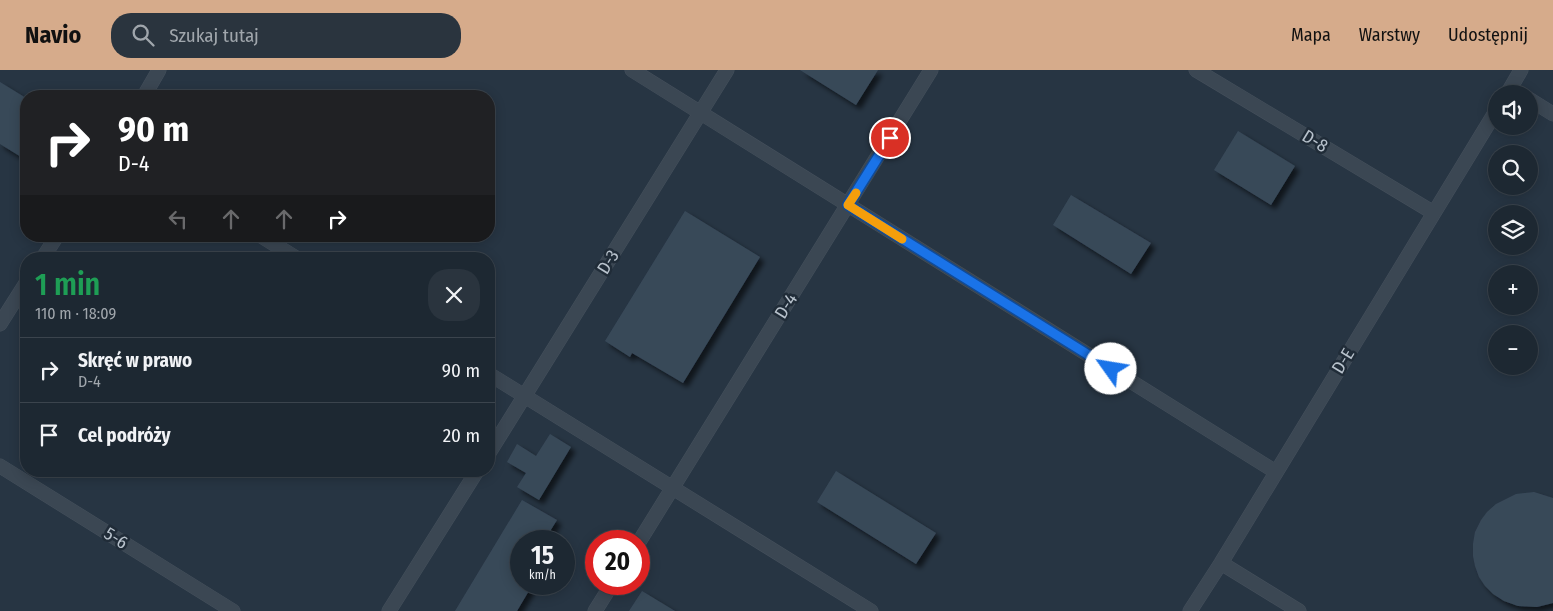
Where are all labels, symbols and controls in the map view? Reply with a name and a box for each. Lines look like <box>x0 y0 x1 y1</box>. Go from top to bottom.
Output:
search box <box>111 13 461 58</box>
text: Navio <box>25 21 81 49</box>
icon: search <box>129 21 157 49</box>
text: Szukaj tutaj <box>169 24 259 47</box>
text: Mapa <box>1291 24 1331 46</box>
text: Warstwy <box>1359 24 1420 46</box>
text: Udostępnij <box>1448 24 1528 46</box>
map controls <box>1488 85 1538 375</box>
button: sound <box>1488 85 1538 135</box>
text: 90 m <box>118 108 189 150</box>
icon: right <box>35 110 100 175</box>
pin <box>869 117 911 159</box>
icon: arrive <box>876 124 904 152</box>
street label: D-8 <box>1298 125 1332 157</box>
button: search <box>1488 145 1538 195</box>
text: D-4 <box>118 150 149 177</box>
icon: left <box>164 205 192 233</box>
icon: ahead <box>217 205 245 233</box>
icon: ahead <box>270 205 298 233</box>
icon: right <box>323 205 351 233</box>
button: layers <box>1488 205 1538 255</box>
street label: D-3 <box>592 246 624 278</box>
button: + <box>1488 265 1538 315</box>
text: 1 min <box>35 267 100 303</box>
button: close <box>428 269 480 321</box>
street label: D-4 <box>770 289 802 323</box>
text: 110 m · 18:09 <box>35 304 116 323</box>
button: − <box>1488 325 1538 375</box>
position arrow <box>1084 342 1136 394</box>
street label: D-E <box>1327 344 1359 378</box>
text: Skręć w prawo <box>78 349 192 372</box>
icon: right <box>35 356 63 384</box>
text: 90 m <box>442 359 480 382</box>
text: D-4 <box>78 372 101 391</box>
icon: arrive <box>35 421 63 449</box>
text: Cel podróży <box>78 424 171 447</box>
text: 20 m <box>443 424 480 447</box>
street label: 5-6 <box>100 522 132 554</box>
speed limit sign: 20 <box>585 530 650 595</box>
text: 15 <box>531 541 554 571</box>
text: km/h <box>529 568 556 582</box>

